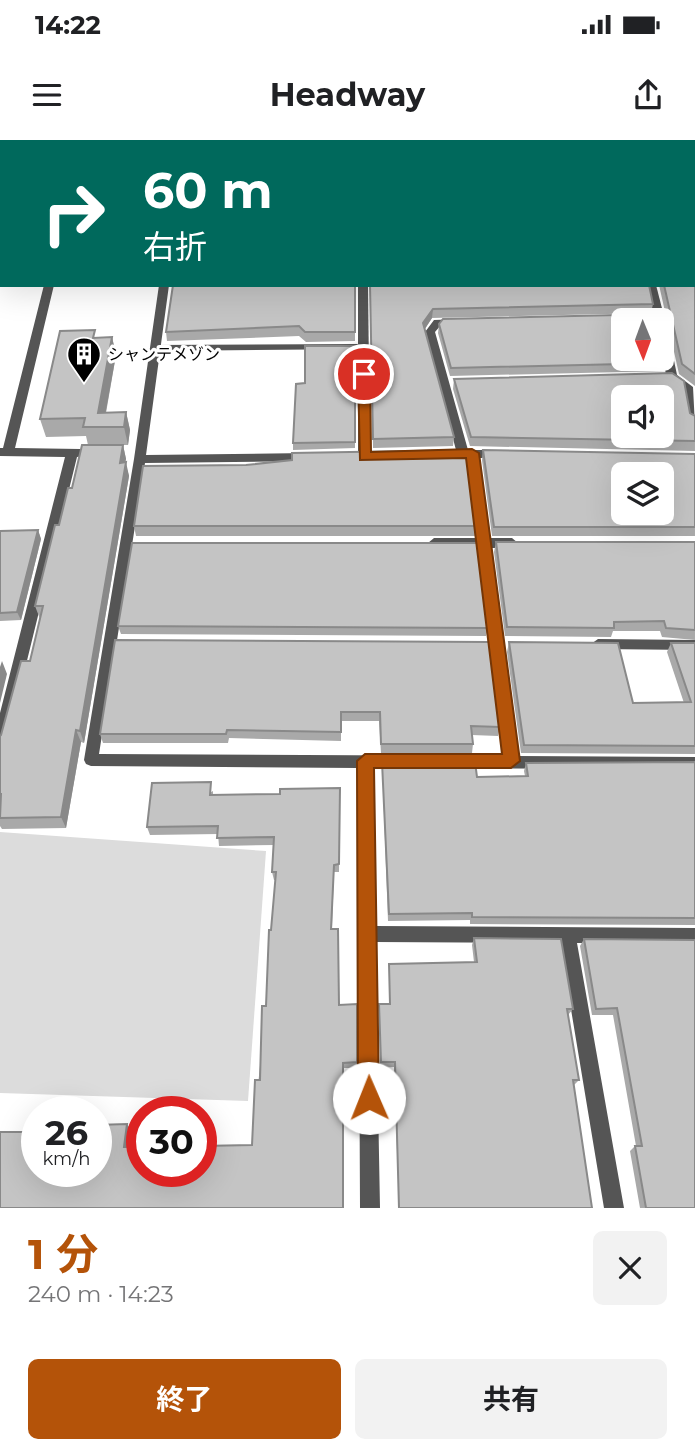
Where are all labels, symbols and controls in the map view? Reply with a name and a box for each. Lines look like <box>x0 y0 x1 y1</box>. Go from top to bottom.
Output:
text: 14:22 <box>35 9 101 41</box>
text: Headway <box>270 75 425 114</box>
icon: menu <box>28 76 66 114</box>
icon: share <box>629 76 667 114</box>
text: 60 m <box>143 161 273 220</box>
icon: right <box>28 168 119 259</box>
text: 右折 <box>143 227 207 266</box>
north arrow <box>611 308 674 371</box>
map controls <box>611 308 674 525</box>
building icon: シャンテメゾン <box>65 335 103 384</box>
pin <box>334 344 394 404</box>
place label: シャンテメゾン <box>108 345 220 364</box>
icon: arrive <box>345 355 383 393</box>
button: sound <box>611 385 674 448</box>
button: layers <box>611 462 674 525</box>
position arrow <box>332 1061 406 1135</box>
speed limit sign: 30 <box>126 1096 217 1187</box>
text: 26 <box>45 1111 88 1154</box>
text: km/h <box>42 1148 91 1170</box>
text: 1 分 <box>28 1228 98 1280</box>
button: close <box>593 1231 667 1305</box>
text: 240 m · 14:23 <box>28 1280 174 1308</box>
button: 終了 <box>28 1359 341 1439</box>
button: 共有 <box>355 1359 667 1439</box>

